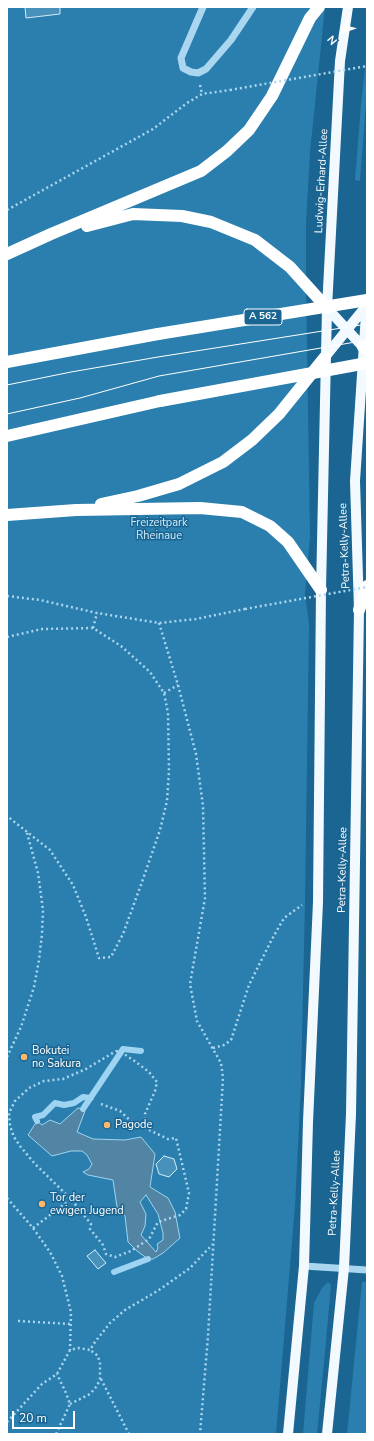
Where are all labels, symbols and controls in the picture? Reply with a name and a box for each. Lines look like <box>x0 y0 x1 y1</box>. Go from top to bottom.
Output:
north arrow <box>322 12 362 52</box>
text: N <box>324 32 341 48</box>
street label: Ludwig-Erhard-Allee <box>313 128 331 234</box>
road number: A 562 <box>244 309 282 325</box>
street label: Petra-Kelly-Allee <box>337 503 353 589</box>
park label: Freizeitpark Rheinaue <box>130 516 188 542</box>
street label: Petra-Kelly-Allee <box>336 827 350 913</box>
place label: Bokutei no Sakura <box>32 1044 81 1070</box>
marker: Bokutei no Sakura <box>19 1052 29 1062</box>
place label: Pagode <box>115 1118 152 1132</box>
marker: Pagode <box>102 1120 112 1130</box>
street label: Petra-Kelly-Allee <box>326 1150 344 1236</box>
place label: Tor der ewigen Jugend <box>50 1191 124 1217</box>
marker: Tor der ewigen Jugend <box>37 1199 47 1209</box>
scale bar <box>14 1403 77 1429</box>
text: 20 m <box>19 1410 47 1426</box>

